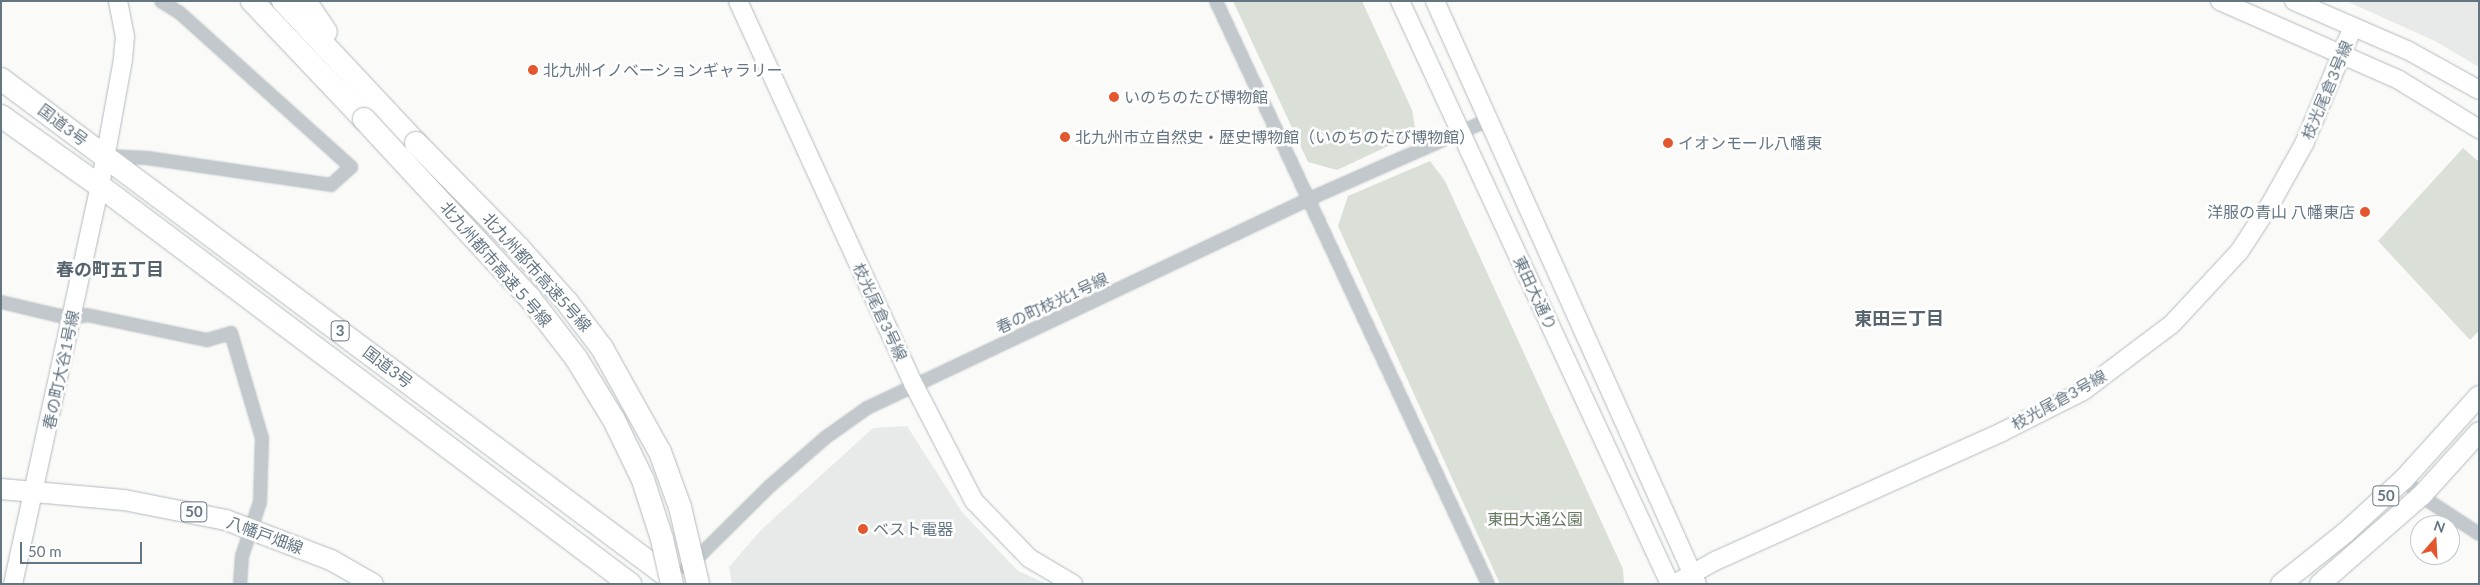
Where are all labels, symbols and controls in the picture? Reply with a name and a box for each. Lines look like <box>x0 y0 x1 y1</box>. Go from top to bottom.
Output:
street label: 枝光尾倉3号線 <box>2298 38 2356 142</box>
place label: 北九州イノベーションギャラリー <box>543 60 783 80</box>
marker: 北九州イノベーションギャラリー <box>527 64 539 76</box>
place label: いのちのたび博物館 <box>1124 87 1268 107</box>
marker: いのちのたび博物館 <box>1108 91 1120 103</box>
street label: 国道3号 <box>34 100 92 150</box>
place label: 北九州市立自然史・歴史博物館（いのちのたび博物館） <box>1075 127 1475 147</box>
marker: 北九州市立自然史・歴史博物館（いのちのたび博物館） <box>1059 131 1071 143</box>
place label: イオンモール八幡東 <box>1678 133 1822 153</box>
marker: イオンモール八幡東 <box>1662 137 1674 149</box>
street label: 北九州都市高速５号線 <box>436 197 556 331</box>
place label: 洋服の青山 八幡東店 <box>2207 202 2355 222</box>
marker: 洋服の青山 八幡東店 <box>2359 206 2371 218</box>
street label: 北九州都市高速5号線 <box>479 209 595 335</box>
street label: 東田大通り <box>1509 253 1561 333</box>
district label: 春の町五丁目 <box>56 258 164 280</box>
street label: 枝光尾倉3号線 <box>849 260 911 364</box>
street label: 春の町枝光1号線 <box>993 269 1111 337</box>
district label: 東田三丁目 <box>1854 307 1944 329</box>
street label: 春の町大谷1号線 <box>39 309 83 431</box>
road number: 3 <box>330 318 350 344</box>
street label: 国道3号 <box>359 342 417 392</box>
street label: 枝光尾倉3号線 <box>2008 366 2110 434</box>
road number: 50 <box>2372 484 2400 508</box>
road number: 50 <box>180 500 208 524</box>
park label: 東田大通公園 <box>1487 509 1583 529</box>
street label: 八幡戸畑線 <box>224 512 306 558</box>
north arrow <box>2410 515 2460 565</box>
text: N <box>2432 516 2448 536</box>
place label: ベスト電器 <box>873 519 953 539</box>
marker: ベスト電器 <box>857 523 869 535</box>
scale bar <box>22 532 145 564</box>
text: 50 m <box>28 542 62 560</box>

